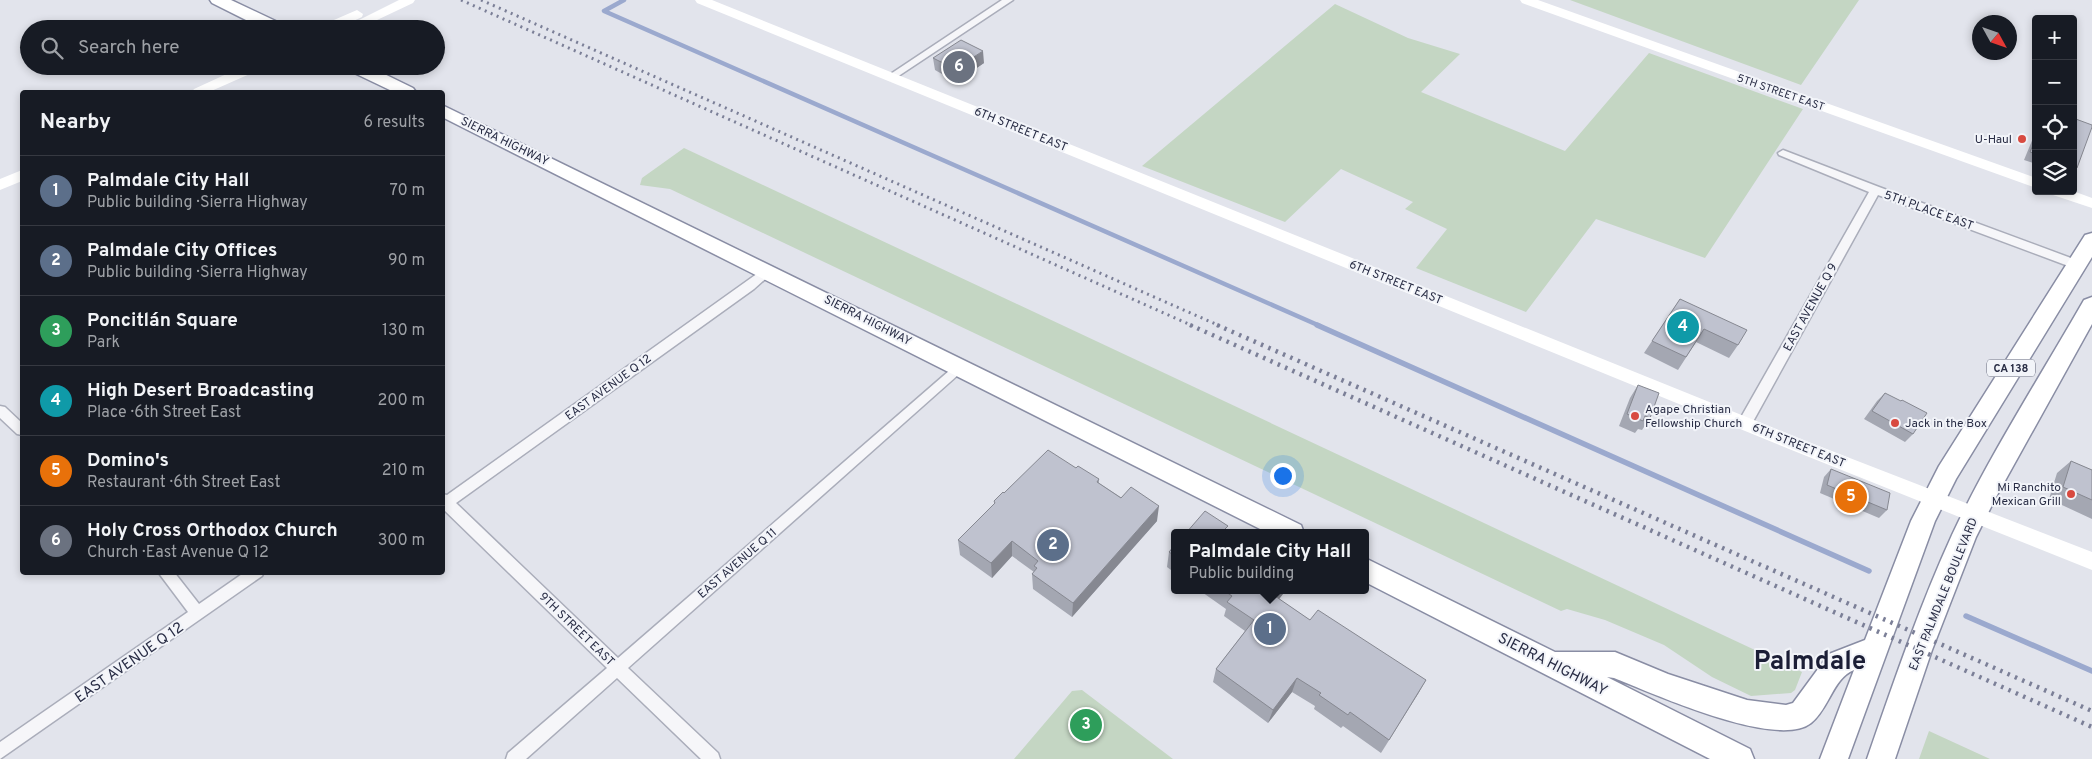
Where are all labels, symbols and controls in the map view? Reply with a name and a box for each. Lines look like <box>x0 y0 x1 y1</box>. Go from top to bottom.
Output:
north arrow <box>1972 15 2017 60</box>
map controls <box>2032 15 2077 195</box>
button: + <box>2032 15 2077 60</box>
search box <box>20 20 445 75</box>
icon: search <box>38 34 66 62</box>
text: Search here <box>78 36 180 60</box>
pin: 6 <box>943 48 975 86</box>
button: − <box>2032 60 2077 105</box>
street label: 5TH STREET EAST <box>1735 71 1826 114</box>
street label: 6TH STREET EAST <box>972 104 1070 156</box>
button: locate <box>2032 105 2077 150</box>
text: Nearby <box>40 109 111 136</box>
text: 6 results <box>363 113 425 133</box>
street label: SIERRA HIGHWAY <box>458 114 552 170</box>
place label: U-Haul <box>1975 132 2012 148</box>
marker: U-Haul <box>2016 133 2028 145</box>
button: layers <box>2032 150 2077 195</box>
text: Palmdale City Hall <box>87 169 250 193</box>
text: 1 <box>53 181 59 201</box>
text: 70 m <box>390 181 425 201</box>
street label: 5TH PLACE EAST <box>1882 187 1976 235</box>
text: Public building · Sierra Highway <box>87 193 308 213</box>
text: Palmdale City Offices <box>87 239 277 263</box>
text: 2 <box>51 251 61 271</box>
text: 90 m <box>388 251 425 271</box>
street label: 6TH STREET EAST <box>1347 257 1445 309</box>
street label: EAST AVENUE Q 9 <box>1780 261 1842 354</box>
text: Public building · Sierra Highway <box>87 263 308 283</box>
street label: SIERRA HIGHWAY <box>821 292 914 350</box>
pin: 4 <box>1667 308 1699 346</box>
text: Poncitlán Square <box>87 309 238 333</box>
text: 3 <box>51 321 61 341</box>
text: 130 m <box>382 321 425 341</box>
text: Park <box>87 333 120 353</box>
street label: EAST AVENUE Q 12 <box>562 351 655 425</box>
road number: CA 138 <box>1987 359 2035 376</box>
text: High Desert Broadcasting <box>87 379 314 403</box>
text: 4 <box>51 391 61 411</box>
text: 200 m <box>377 391 425 411</box>
place label: Agape Christian Fellowship Church <box>1645 402 1742 432</box>
text: Place · 6th Street East <box>87 403 241 423</box>
marker: Agape Christian Fellowship Church <box>1629 410 1641 422</box>
place label: Jack in the Box <box>1905 416 1987 432</box>
marker: Jack in the Box <box>1889 417 1901 429</box>
street label: 6TH STREET EAST <box>1750 420 1848 472</box>
text: Domino's <box>87 449 169 473</box>
text: 5 <box>51 461 61 481</box>
text: 210 m <box>382 461 425 481</box>
your location <box>1270 463 1296 489</box>
text: Restaurant · 6th Street East <box>87 473 281 493</box>
pin: 5 <box>1835 478 1867 516</box>
place label: Mi Ranchito Mexican Grill <box>1992 480 2061 510</box>
marker: Mi Ranchito Mexican Grill <box>2065 488 2077 500</box>
street label: EAST PALMDALE BOULEVARD <box>1906 516 1982 673</box>
text: Holy Cross Orthodox Church <box>87 519 338 543</box>
street label: EAST AVENUE Q 11 <box>695 525 781 603</box>
pin: 2 <box>1037 526 1069 564</box>
popup <box>1171 529 1369 594</box>
text: 6 <box>51 531 61 551</box>
text: 300 m <box>378 531 425 551</box>
text: Palmdale City Hall <box>1189 540 1351 564</box>
text: Church · East Avenue Q 12 <box>87 543 269 563</box>
text: Public building <box>1189 564 1294 584</box>
street label: 9TH STREET EAST <box>535 589 618 670</box>
pin: 1 <box>1254 610 1286 648</box>
street label: EAST AVENUE Q 12 <box>72 619 188 708</box>
street label: SIERRA HIGHWAY <box>1494 630 1611 701</box>
district label: Palmdale <box>1754 646 1866 679</box>
pin: 3 <box>1070 706 1102 744</box>

